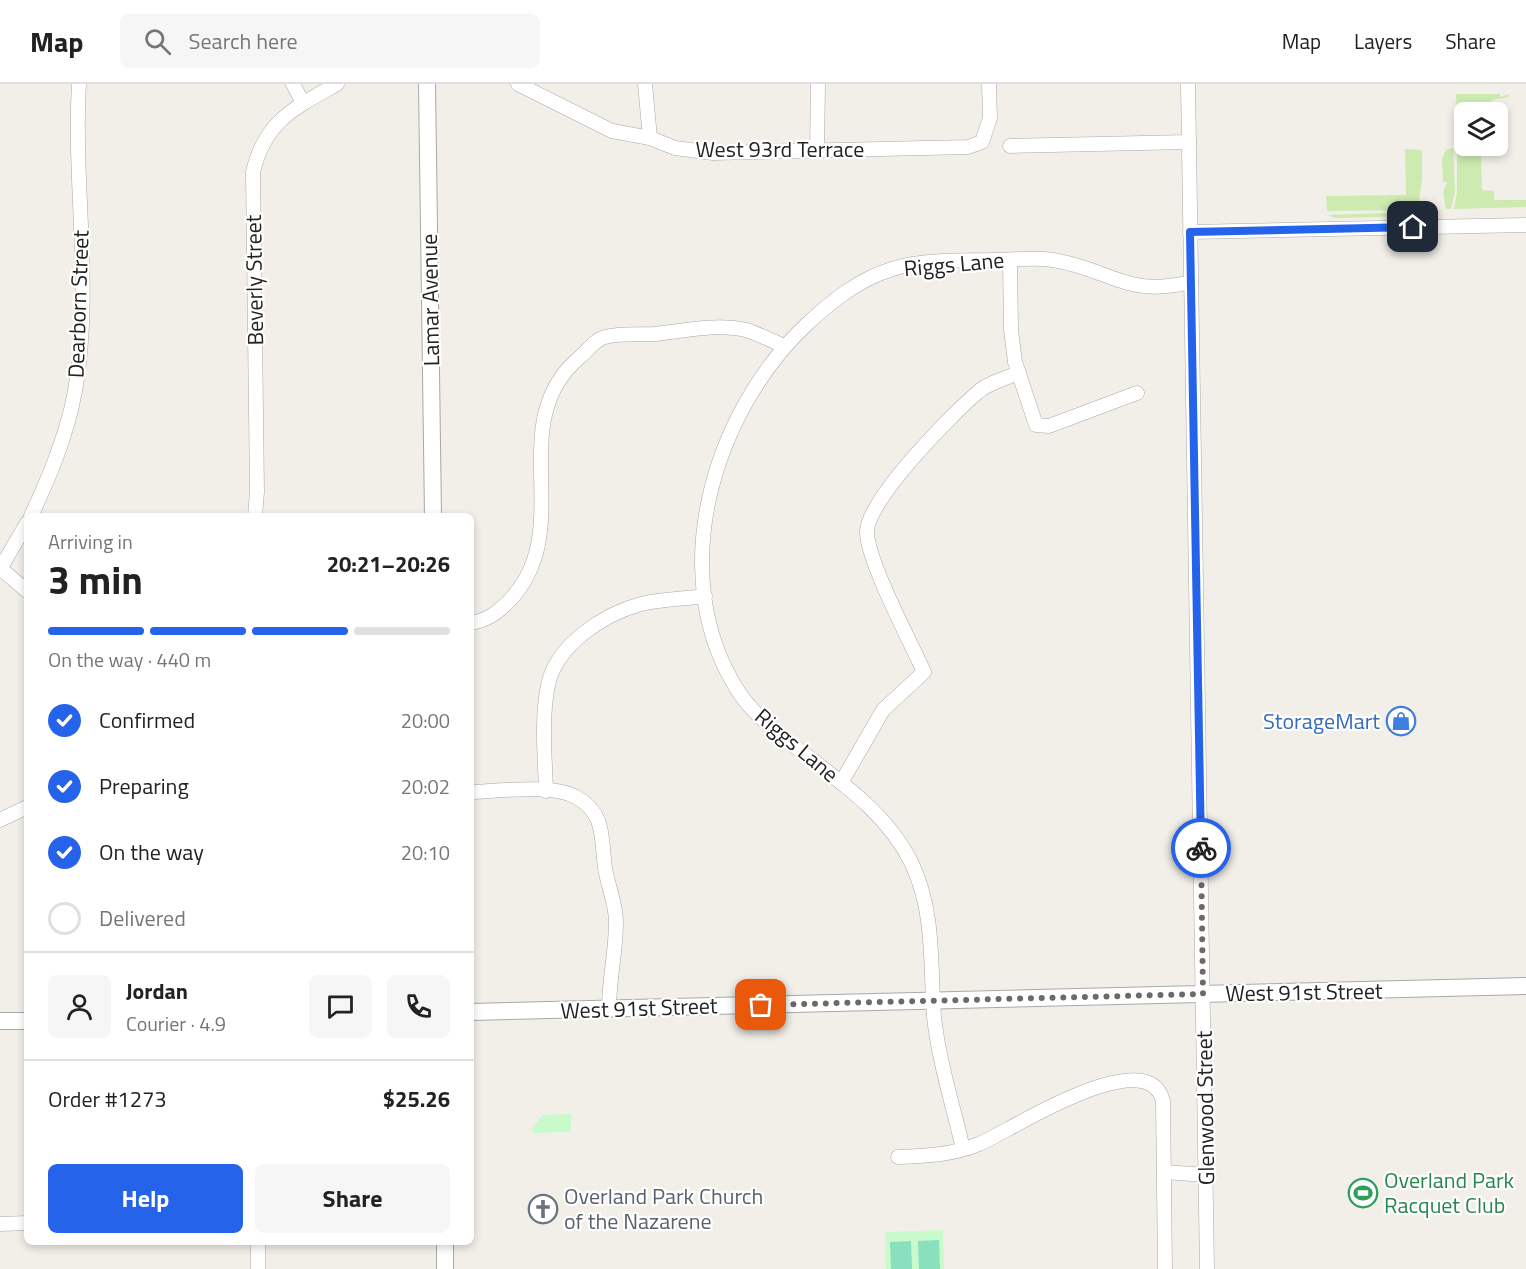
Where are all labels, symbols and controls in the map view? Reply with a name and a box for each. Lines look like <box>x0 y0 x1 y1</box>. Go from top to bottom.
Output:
search box <box>120 14 540 68</box>
text: Map <box>30 20 84 63</box>
text: Search here <box>189 24 298 58</box>
icon: search <box>141 25 174 58</box>
text: Map <box>1282 25 1321 57</box>
text: Layers <box>1354 25 1412 57</box>
text: Share <box>1445 25 1496 57</box>
map controls <box>1454 102 1508 156</box>
button: layers <box>1454 102 1508 156</box>
street label: West 93rd Terrace <box>696 132 864 166</box>
pin <box>1387 201 1438 252</box>
icon: home <box>1396 210 1429 243</box>
street label: Beverly Street <box>236 214 272 346</box>
street label: Dearborn Street <box>58 229 98 379</box>
street label: Lamar Avenue <box>412 234 448 366</box>
street label: Riggs Lane <box>902 243 1006 285</box>
text: Arriving in <box>48 526 133 557</box>
text: 20:21–20:26 <box>327 547 450 581</box>
text: 3 min <box>48 550 143 609</box>
text: On the way · 440 m <box>48 644 211 675</box>
street label: Riggs Lane <box>748 700 846 790</box>
text: Confirmed <box>99 703 195 737</box>
icon: check <box>48 704 81 737</box>
place label: StorageMart <box>1263 704 1380 738</box>
text: 20:00 <box>401 705 450 736</box>
shop icon: StorageMart <box>1385 705 1417 737</box>
text: Preparing <box>99 769 189 803</box>
icon: check <box>48 770 81 803</box>
text: 20:02 <box>401 771 450 802</box>
courier <box>1171 818 1231 878</box>
icon: bike <box>1185 832 1218 865</box>
text: On the way <box>99 835 204 869</box>
icon: check <box>48 836 81 869</box>
text: 20:10 <box>401 837 450 868</box>
text: Delivered <box>99 901 186 935</box>
text: Jordan <box>126 974 188 1008</box>
street label: West 91st Street <box>1225 974 1383 1010</box>
button: person <box>48 975 111 1038</box>
button: chat <box>309 975 372 1038</box>
button: phone <box>387 975 450 1038</box>
pin <box>735 979 786 1030</box>
street label: West 91st Street <box>560 988 718 1028</box>
icon: bag <box>744 988 777 1021</box>
text: Courier · 4.9 <box>126 1008 226 1039</box>
street label: Glenwood Street <box>1187 1030 1223 1186</box>
text: Order #1273 <box>48 1082 167 1116</box>
text: $25.26 <box>383 1082 450 1116</box>
place label: Overland Park Racquet Club <box>1384 1163 1515 1222</box>
button: Help <box>48 1164 243 1233</box>
button: Share <box>255 1164 450 1233</box>
sports icon: Overland Park Racquet Club <box>1347 1177 1379 1209</box>
place label: Overland Park Church of the Nazarene <box>564 1179 763 1238</box>
church icon: Overland Park Church of the Nazarene <box>527 1193 559 1225</box>

